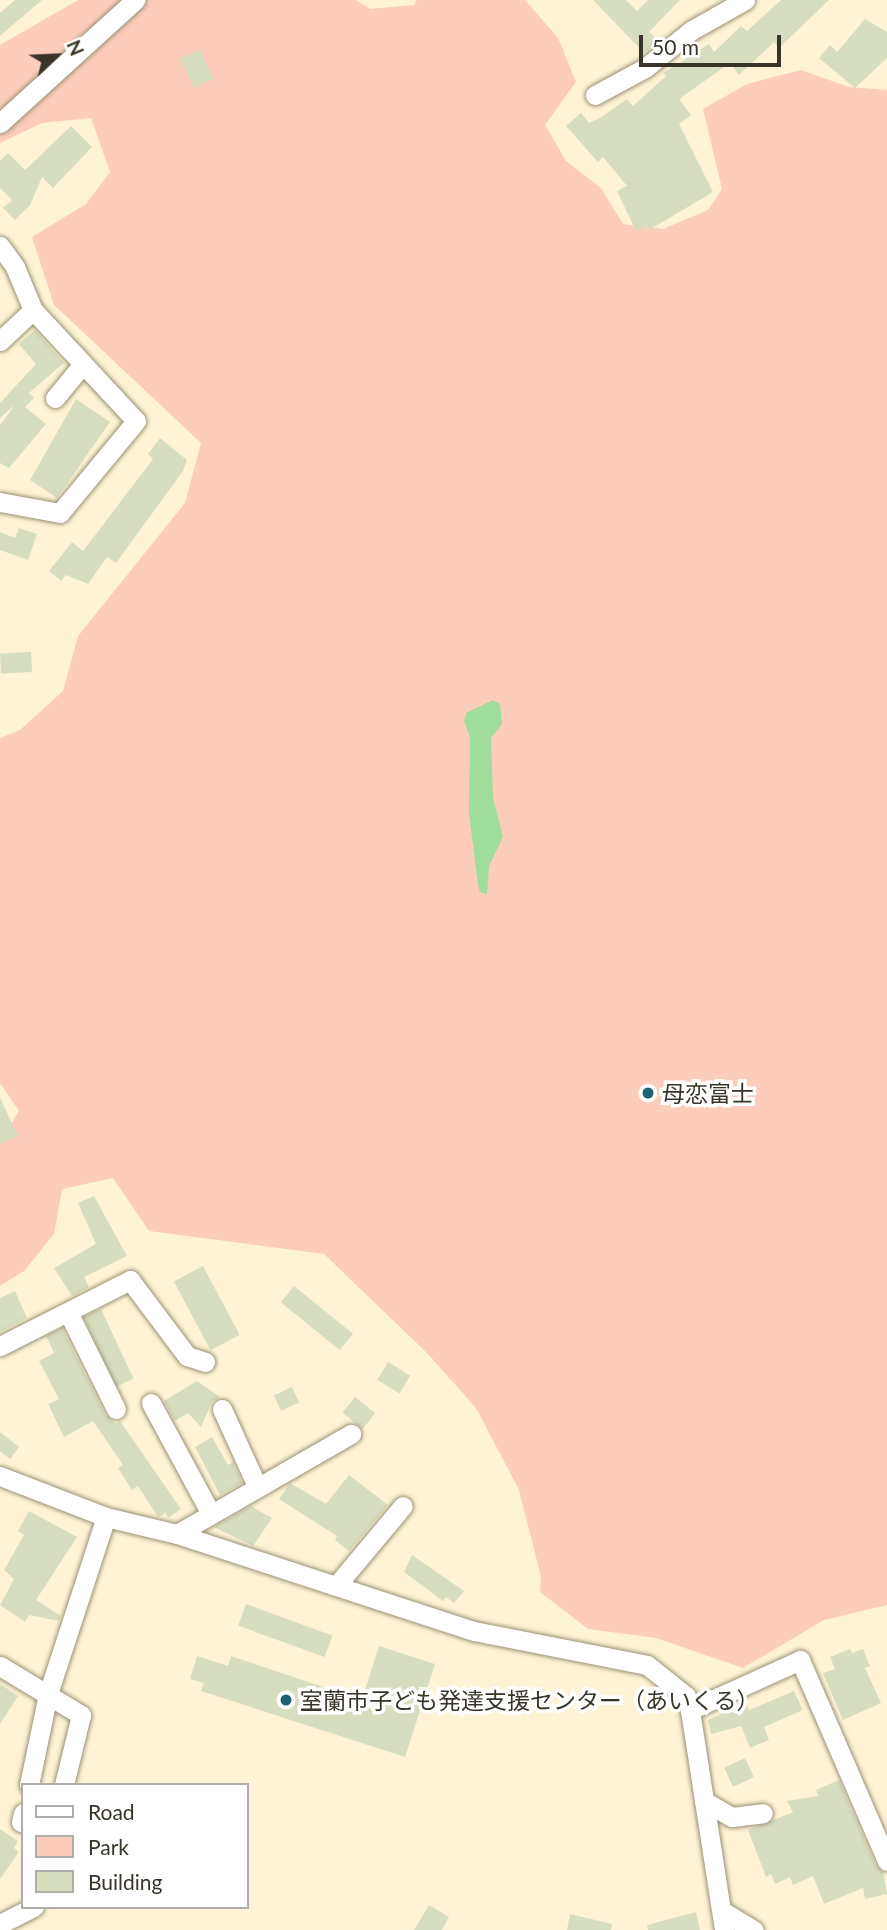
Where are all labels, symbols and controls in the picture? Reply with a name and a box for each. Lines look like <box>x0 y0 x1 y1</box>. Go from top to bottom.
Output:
north arrow <box>21 21 91 91</box>
scale bar <box>642 21 784 65</box>
text: 50 m <box>652 34 699 59</box>
text: N <box>62 36 89 59</box>
place label: 母恋富士 <box>662 1079 754 1107</box>
marker: 母恋富士 <box>640 1085 656 1101</box>
place label: 室蘭市子ども発達支援センター（あいくる） <box>300 1686 760 1714</box>
marker: 室蘭市子ども発達支援センター（あいくる） <box>278 1692 294 1708</box>
legend <box>21 1783 248 1909</box>
text: Road <box>88 1799 135 1824</box>
text: Park <box>88 1834 129 1859</box>
text: Building <box>88 1869 163 1894</box>

